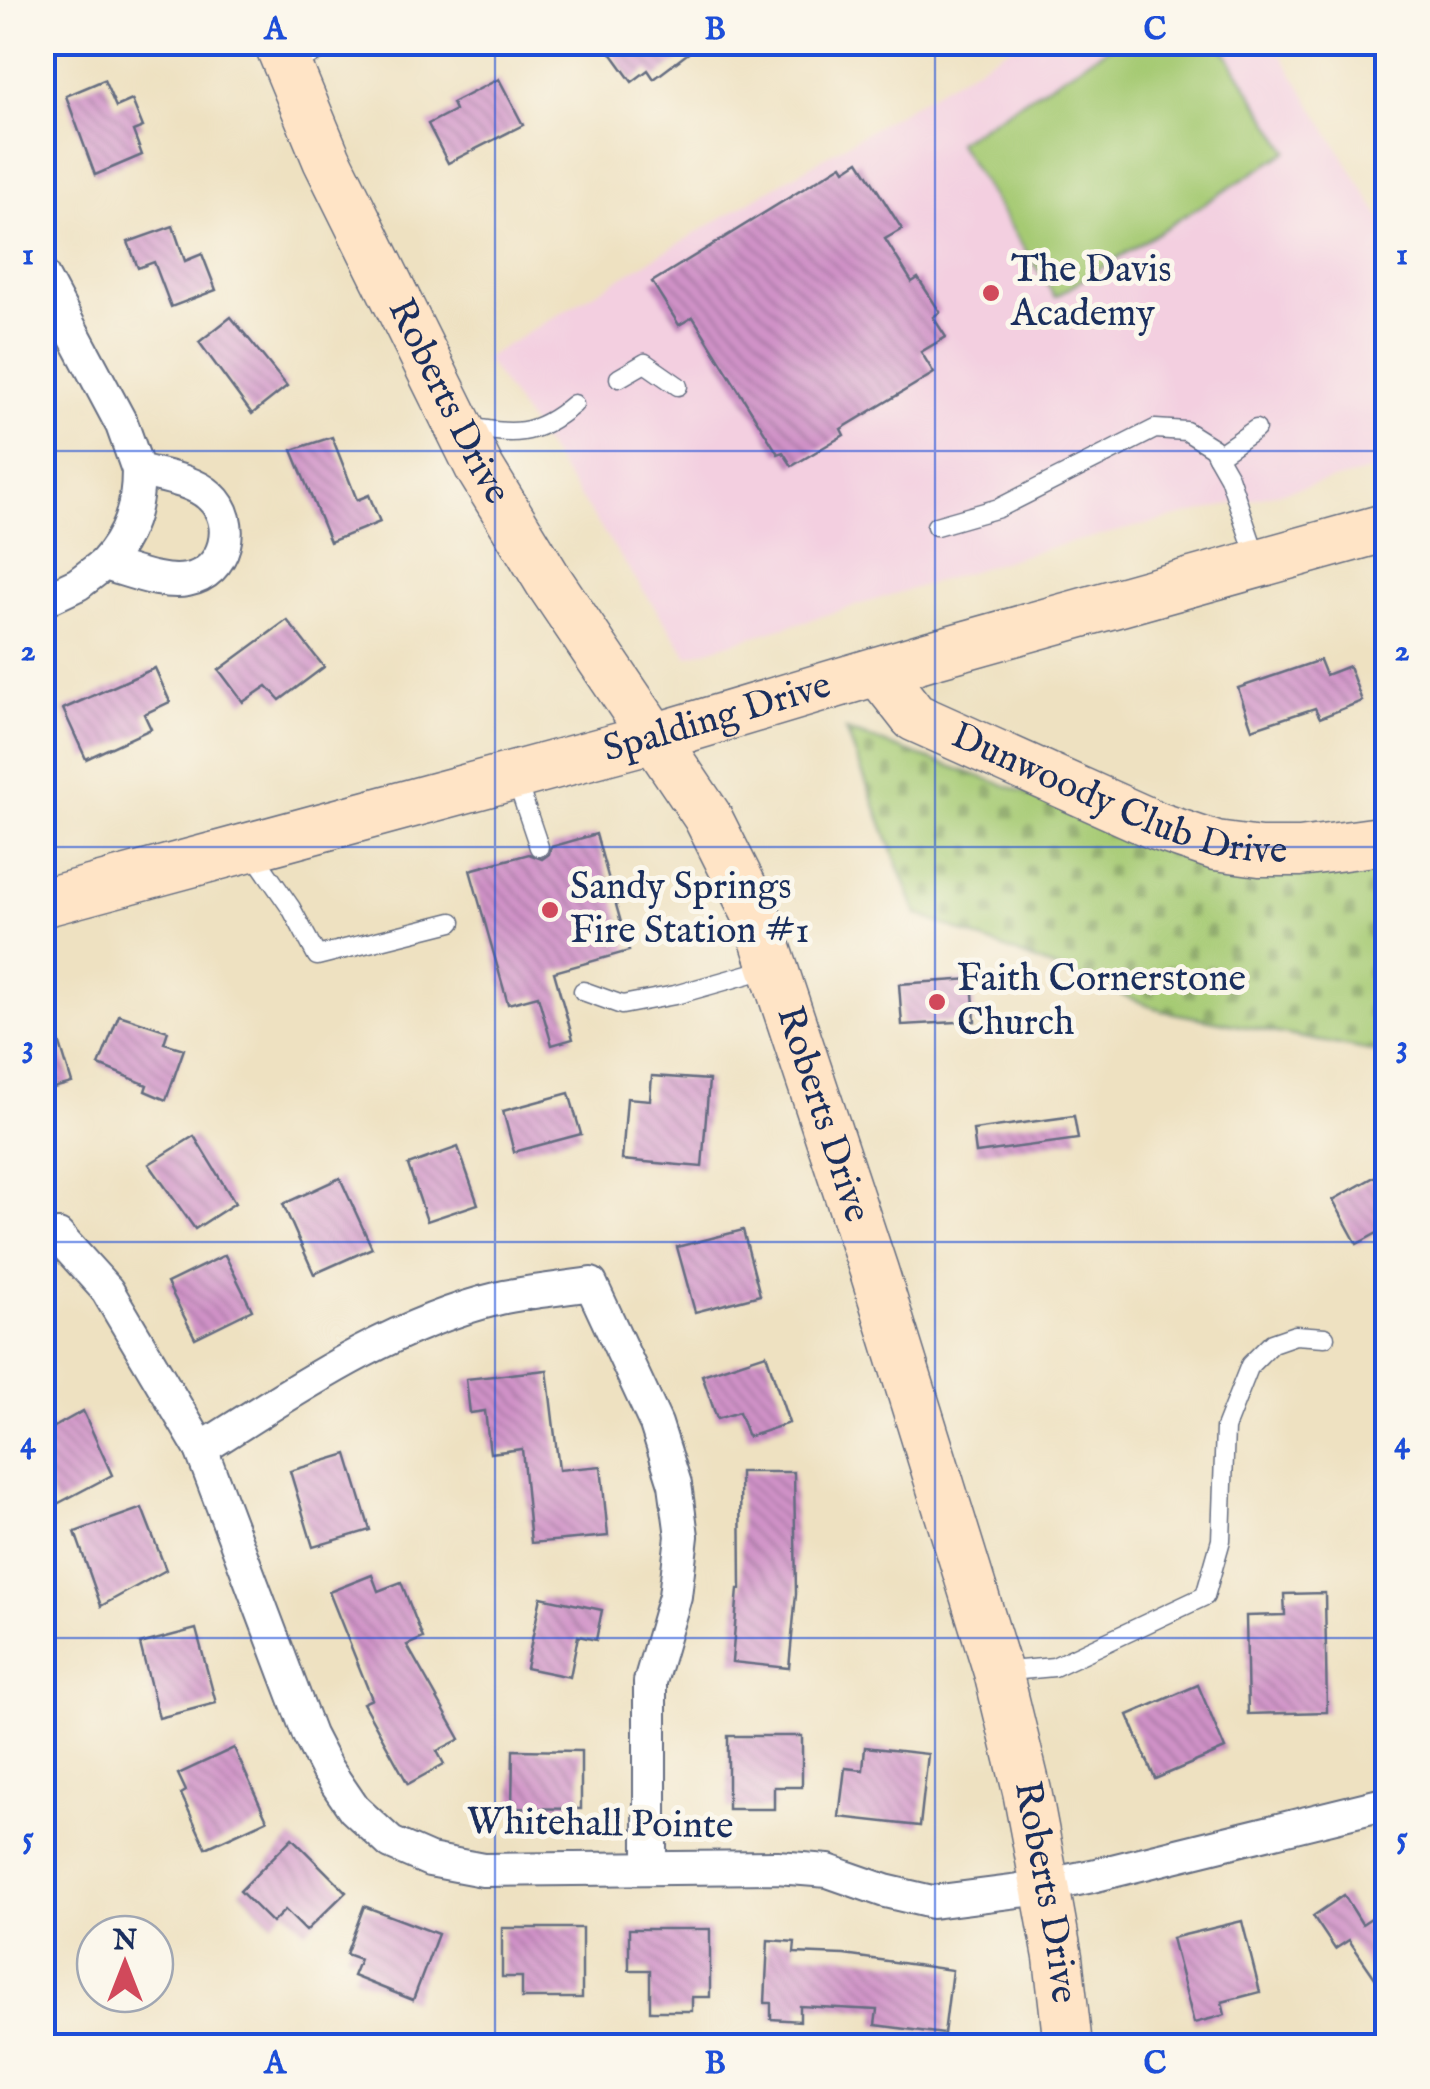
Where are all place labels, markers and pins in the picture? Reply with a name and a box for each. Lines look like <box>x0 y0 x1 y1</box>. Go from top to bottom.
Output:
place label: The Davis Academy <box>1010 247 1172 339</box>
marker: The Davis Academy <box>980 282 1002 304</box>
place label: Sandy Springs Fire Station #1 <box>570 864 810 956</box>
marker: Sandy Springs Fire Station #1 <box>539 899 561 921</box>
place label: Faith Cornerstone Church <box>957 956 1246 1048</box>
marker: Faith Cornerstone Church <box>926 991 948 1013</box>

